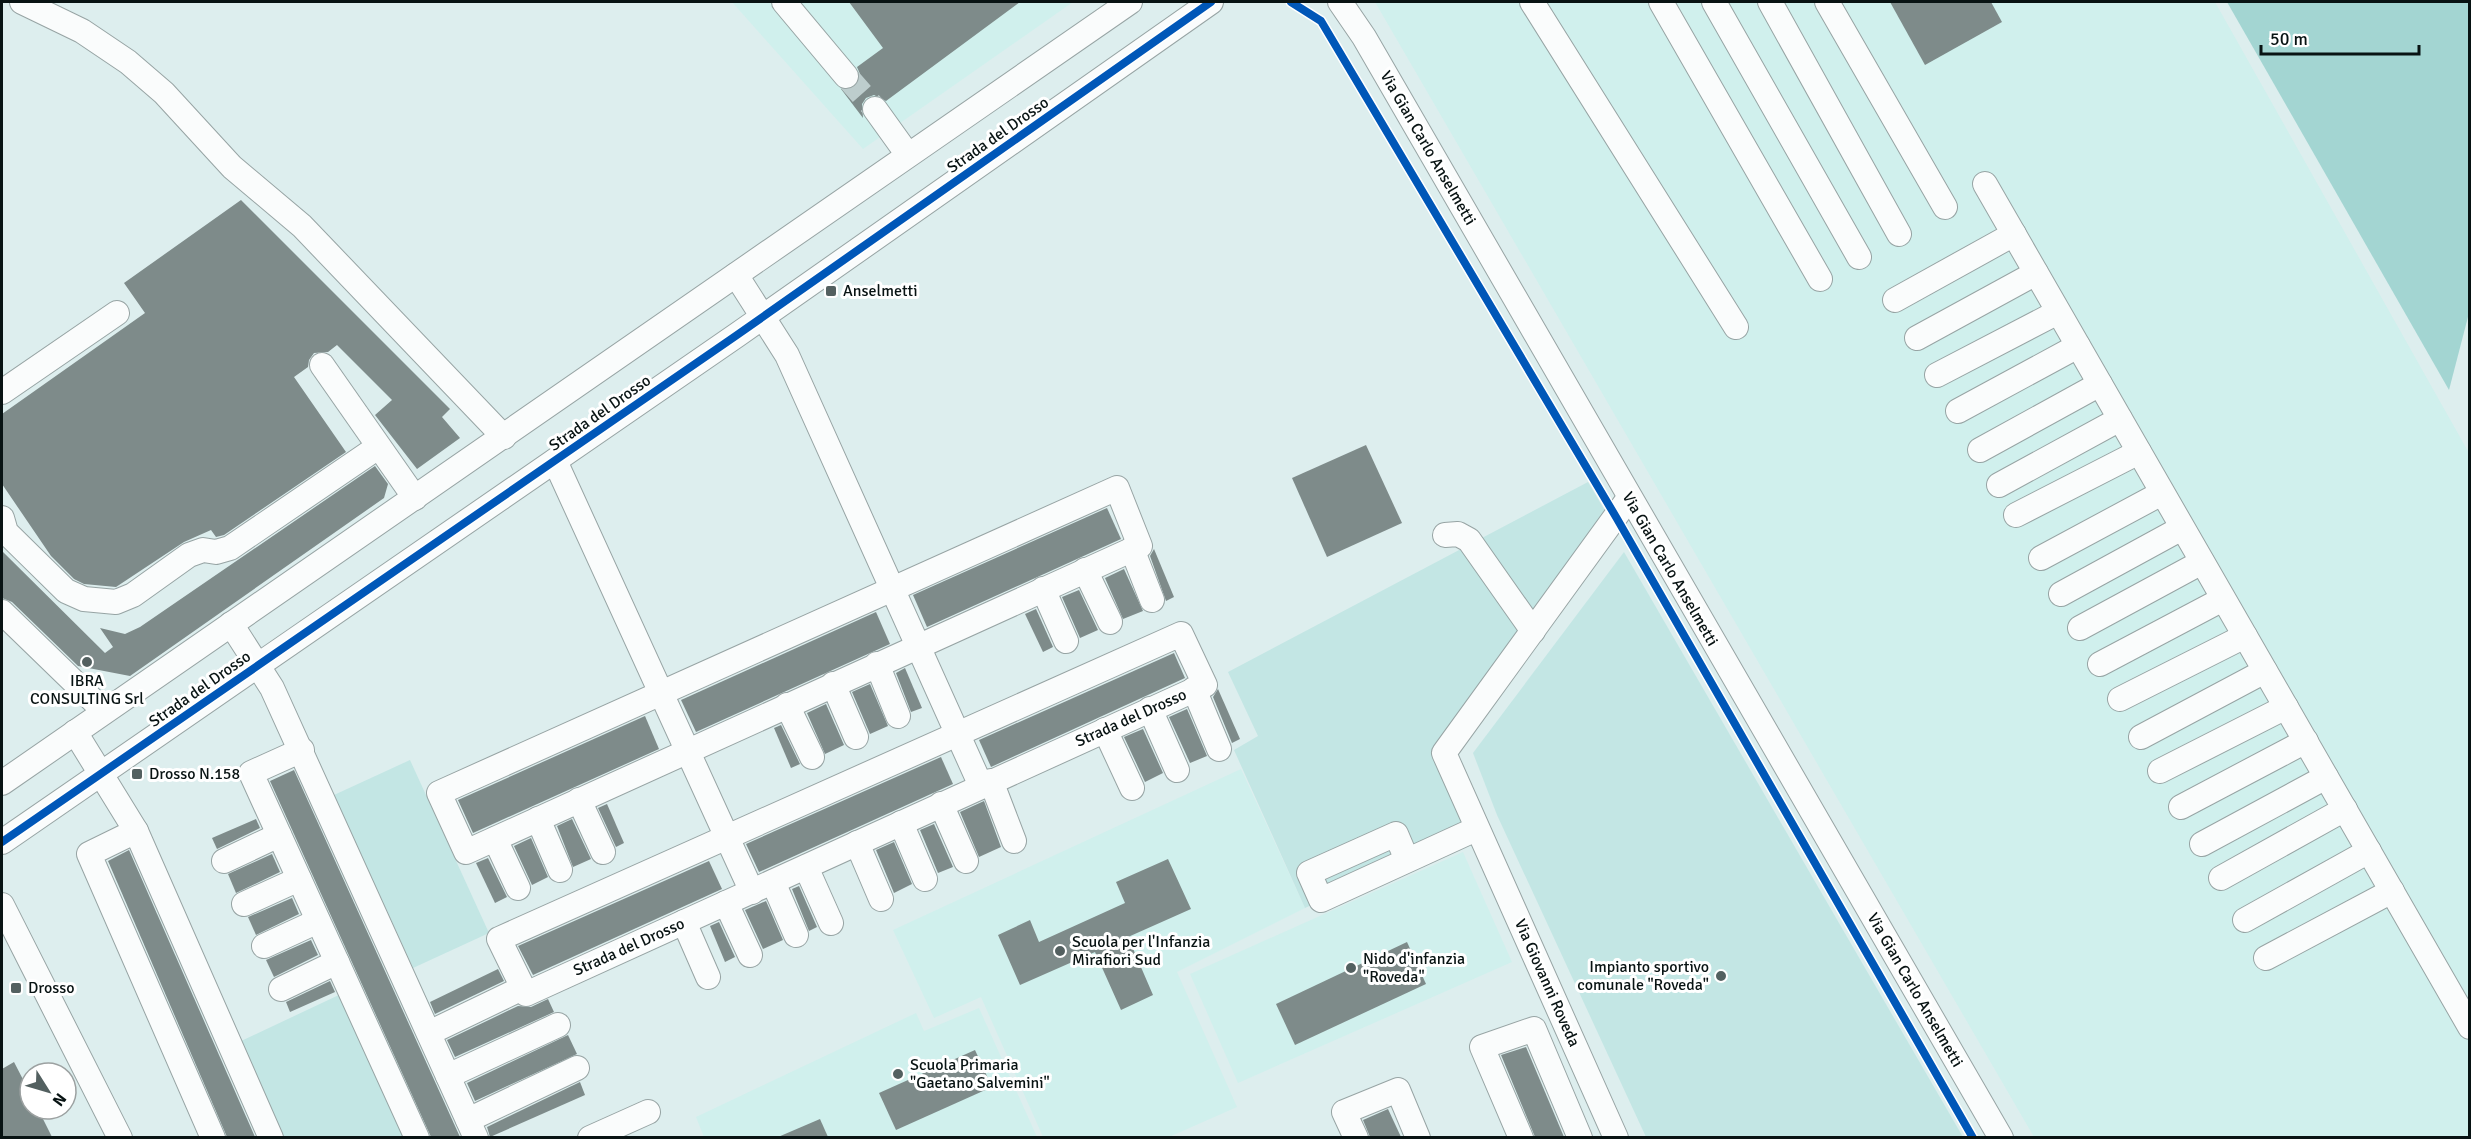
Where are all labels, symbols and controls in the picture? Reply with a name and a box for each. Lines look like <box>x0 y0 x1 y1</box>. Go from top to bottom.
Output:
scale bar <box>2261 18 2418 56</box>
text: 50 m <box>2270 28 2308 50</box>
street label: Via Gian Carlo Anselmetti <box>1376 67 1480 229</box>
street label: Strada del Drosso <box>943 92 1053 178</box>
place label: Anselmetti <box>843 281 918 301</box>
marker: Anselmetti <box>824 284 838 298</box>
street label: Strada del Drosso <box>545 370 655 456</box>
street label: Via Gian Carlo Anselmetti <box>1618 488 1722 650</box>
street label: Strada del Drosso <box>145 646 255 732</box>
marker: IBRA CONSULTING Srl <box>80 655 94 669</box>
place label: IBRA CONSULTING Srl <box>30 671 144 709</box>
street label: Strada del Drosso <box>1072 685 1190 751</box>
place label: Drosso N.158 <box>149 764 240 784</box>
marker: Drosso N.158 <box>130 767 144 781</box>
street label: Via Gian Carlo Anselmetti <box>1863 909 1967 1071</box>
street label: Strada del Drosso <box>570 914 688 980</box>
street label: Via Giovanni Roveda <box>1510 916 1584 1050</box>
place label: Scuola per l'Infanzia Mirafiori Sud <box>1072 932 1210 970</box>
marker: Scuola per l'Infanzia Mirafiori Sud <box>1053 944 1067 958</box>
place label: Nido d'infanzia "Roveda" <box>1363 949 1465 987</box>
place label: Impianto sportivo comunale "Roveda" <box>1577 957 1709 995</box>
marker: Nido d'infanzia "Roveda" <box>1344 961 1358 975</box>
marker: Impianto sportivo comunale "Roveda" <box>1714 969 1728 983</box>
place label: Drosso <box>28 978 75 998</box>
marker: Drosso <box>9 981 23 995</box>
place label: Scuola Primaria "Gaetano Salvemini" <box>910 1055 1050 1093</box>
north arrow <box>18 1061 78 1121</box>
marker: Scuola Primaria "Gaetano Salvemini" <box>891 1067 905 1081</box>
text: N <box>48 1089 71 1110</box>

